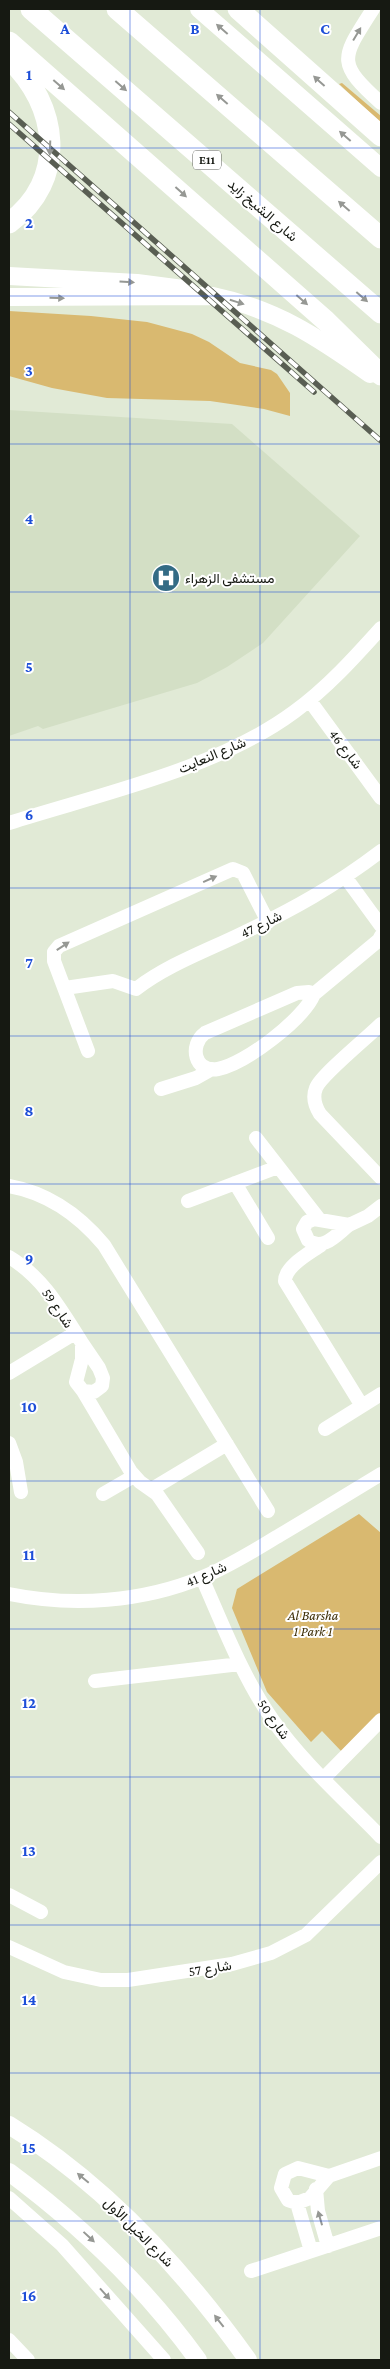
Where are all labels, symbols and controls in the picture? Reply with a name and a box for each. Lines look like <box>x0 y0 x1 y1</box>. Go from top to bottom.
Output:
text: A <box>59 20 70 37</box>
text: B <box>190 20 200 37</box>
text: C <box>320 20 330 37</box>
one-way arrow <box>217 23 229 35</box>
one-way arrow <box>352 28 361 41</box>
text: 1 <box>26 66 32 83</box>
one-way arrow <box>312 75 325 86</box>
one-way arrow <box>53 79 66 90</box>
one-way arrow <box>115 81 128 92</box>
one-way arrow <box>215 94 228 105</box>
one-way arrow <box>339 130 351 142</box>
one-way arrow <box>45 140 53 156</box>
road number: E11 <box>193 150 221 170</box>
street label: شارع الشيخ زايد <box>223 175 301 247</box>
one-way arrow <box>175 186 187 198</box>
one-way arrow <box>339 200 351 212</box>
text: 2 <box>25 214 33 231</box>
one-way arrow <box>120 279 136 287</box>
one-way arrow <box>356 291 369 302</box>
one-way arrow <box>50 294 66 302</box>
one-way arrow <box>296 295 309 306</box>
one-way arrow <box>229 298 244 306</box>
text: 3 <box>25 362 33 379</box>
text: 4 <box>25 510 34 527</box>
hospital icon: مستشفى الزهراء <box>151 563 181 593</box>
place label: مستشفى الزهراء <box>185 570 274 587</box>
text: 5 <box>25 658 33 675</box>
street label: شارع 46 <box>324 726 366 774</box>
street label: شارع النعايت <box>176 734 249 779</box>
text: 6 <box>25 806 33 823</box>
one-way arrow <box>203 874 217 882</box>
street label: شارع 47 <box>238 907 286 944</box>
one-way arrow <box>56 941 69 951</box>
text: 7 <box>25 954 33 971</box>
text: 8 <box>24 1102 34 1119</box>
text: 9 <box>25 1250 33 1267</box>
street label: شارع 59 <box>36 1285 77 1333</box>
text: 10 <box>21 1398 37 1415</box>
text: 11 <box>23 1546 35 1563</box>
street label: شارع 41 <box>183 1558 230 1592</box>
park label: Al Barsha 1 Park 1 <box>287 1607 339 1639</box>
text: 12 <box>22 1694 36 1711</box>
street label: شارع 50 <box>252 1696 294 1744</box>
text: 13 <box>22 1842 36 1859</box>
street label: شارع 57 <box>187 1957 233 1982</box>
text: 14 <box>22 1991 37 2008</box>
text: 15 <box>22 2139 36 2156</box>
one-way arrow <box>78 2172 90 2184</box>
street label: شارع الخيل الأول <box>99 2194 177 2272</box>
one-way arrow <box>315 2210 323 2225</box>
one-way arrow <box>83 2231 95 2243</box>
text: 16 <box>22 2287 36 2304</box>
one-way arrow <box>99 2288 111 2300</box>
one-way arrow <box>213 2315 224 2328</box>

